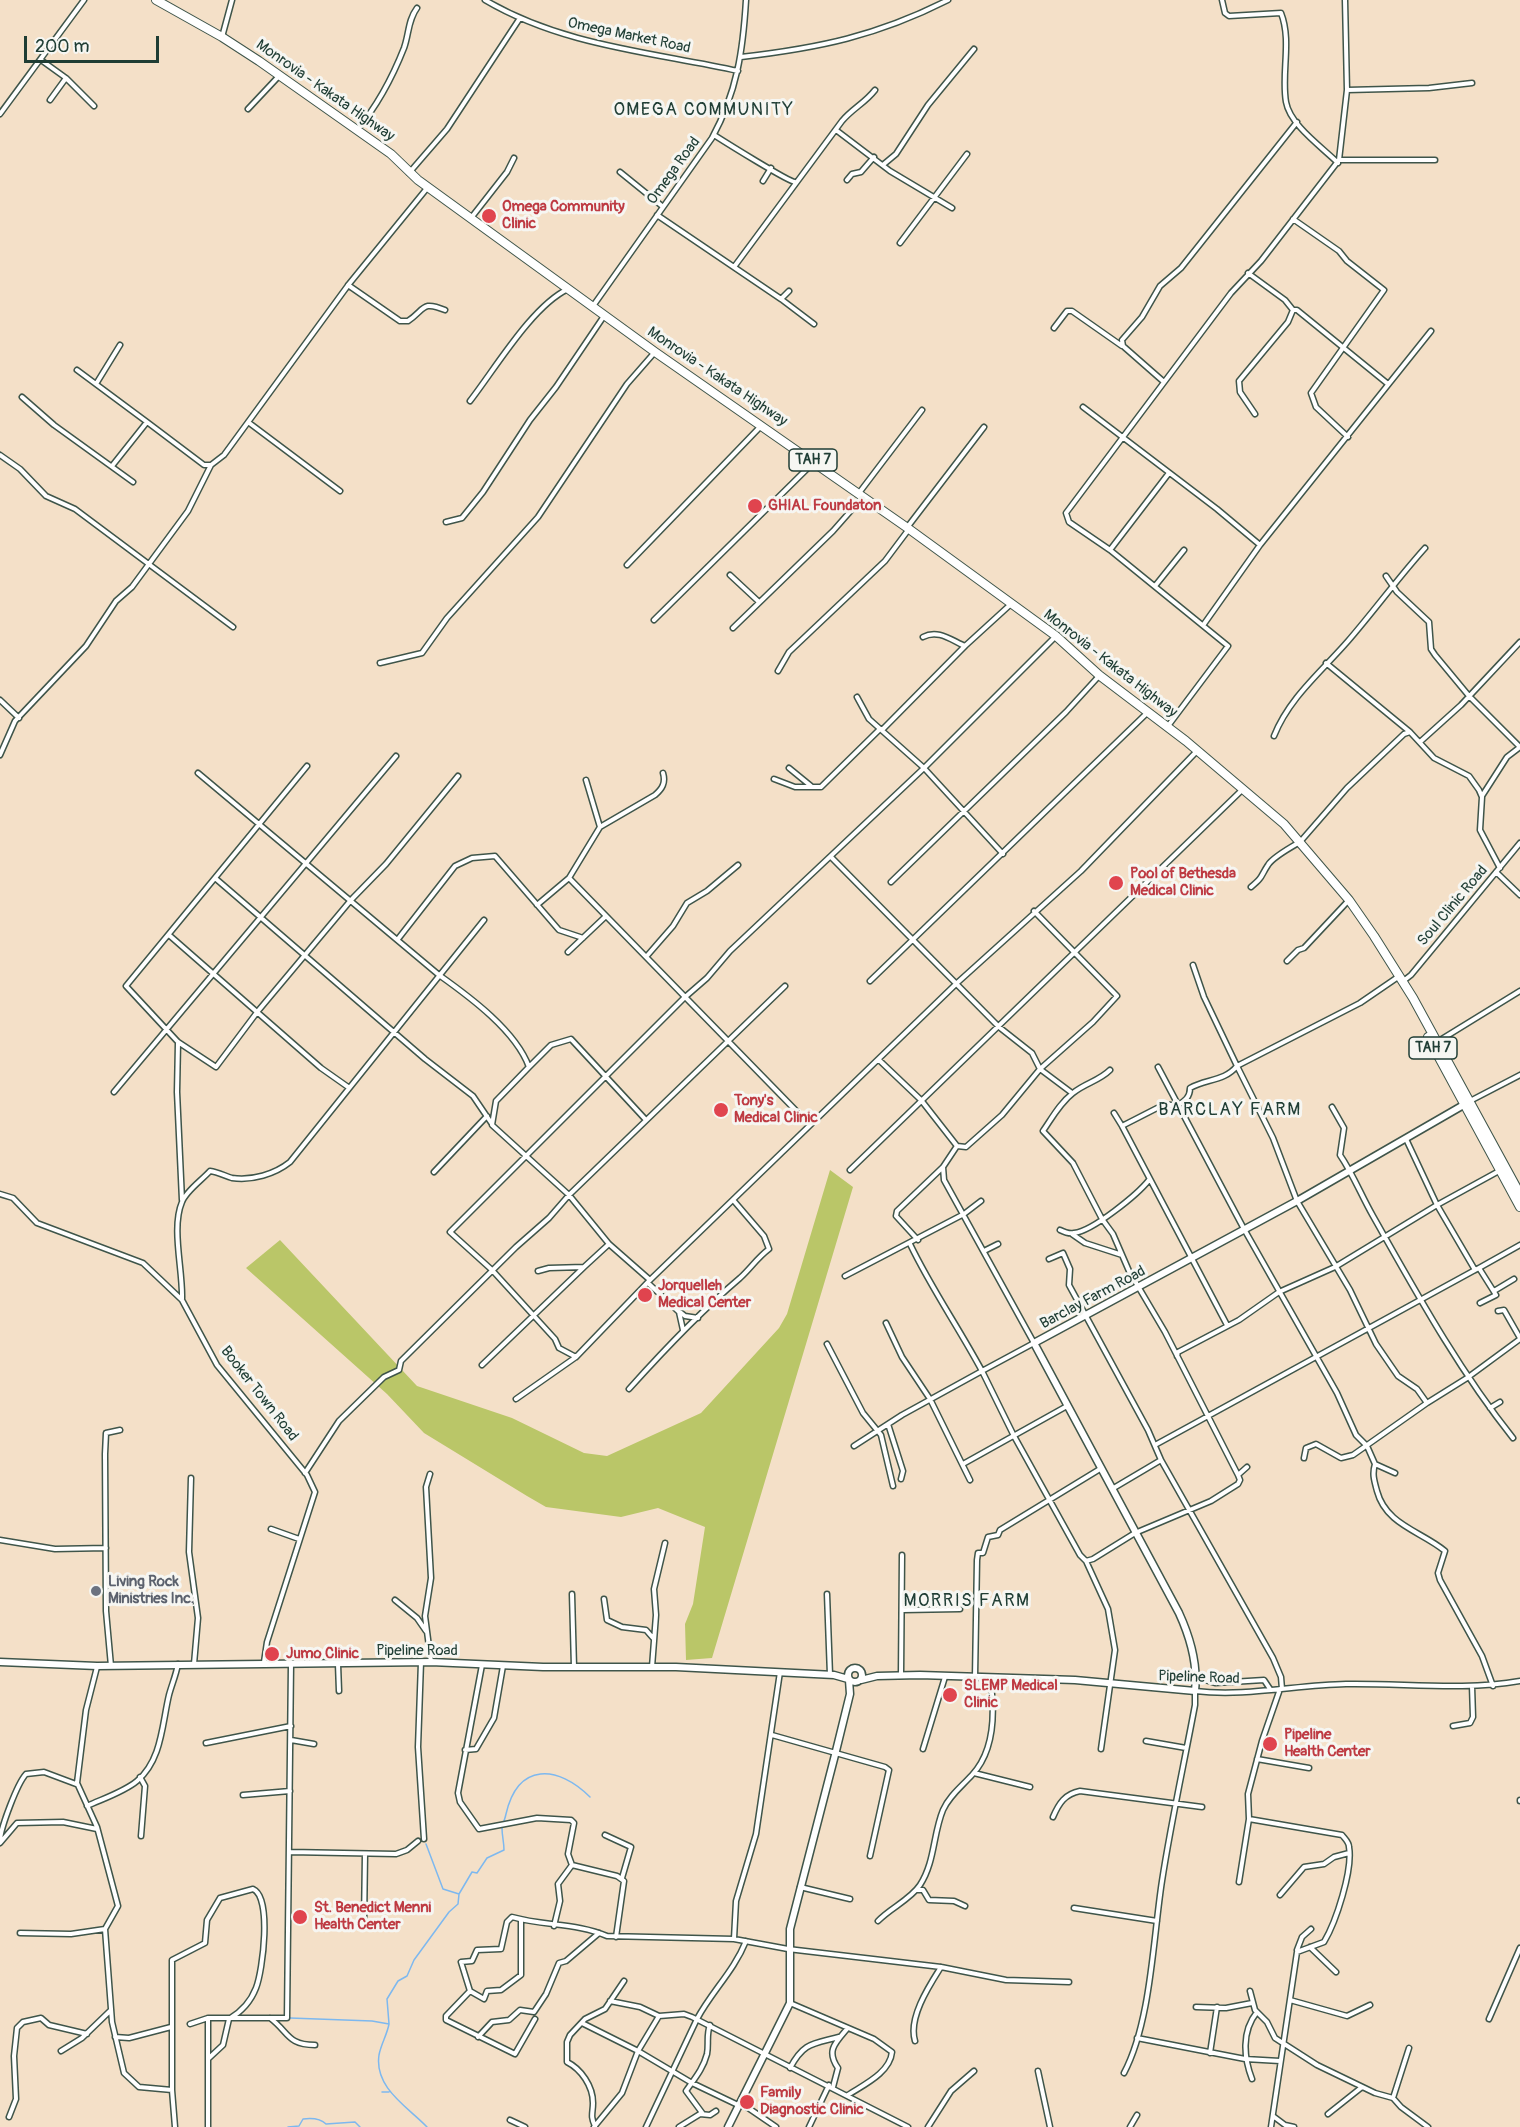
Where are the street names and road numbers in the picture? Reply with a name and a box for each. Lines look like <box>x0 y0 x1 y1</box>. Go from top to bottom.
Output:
street label: Omega Market Road <box>566 14 692 58</box>
street label: Monrovia - Kakata Highway <box>252 36 398 146</box>
street label: Omega Road <box>643 134 705 208</box>
street label: Monrovia - Kakata Highway <box>644 323 790 431</box>
road number: TAH 7 <box>789 449 837 471</box>
street label: Monrovia - Kakata Highway <box>1039 606 1181 722</box>
street label: Soul Clinic Road <box>1414 862 1492 950</box>
road number: TAH 7 <box>1409 1037 1457 1059</box>
street label: Barclay Farm Road <box>1037 1263 1149 1333</box>
street label: Booker Town Road <box>216 1343 302 1445</box>
street label: Pipeline Road <box>376 1642 458 1660</box>
street label: Pipeline Road <box>1158 1668 1240 1688</box>

